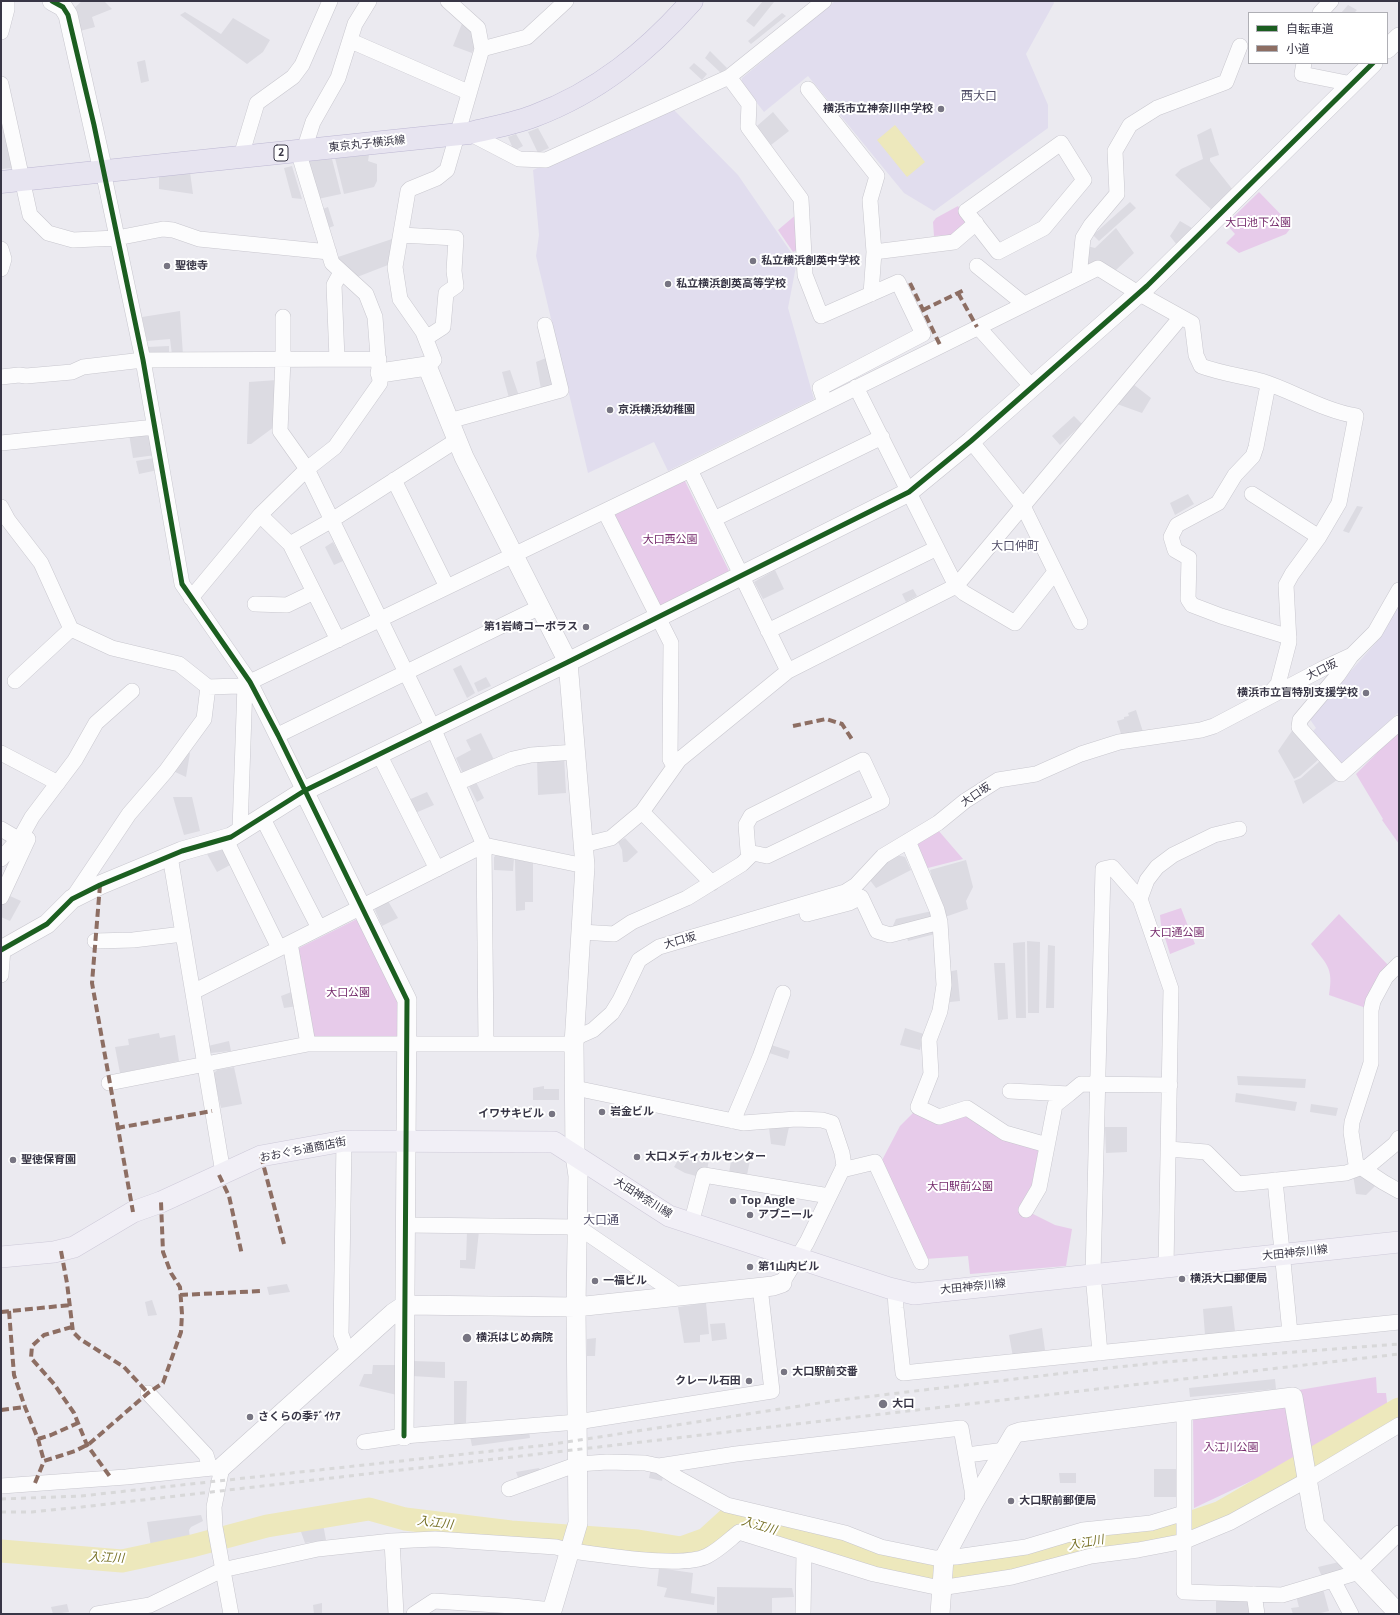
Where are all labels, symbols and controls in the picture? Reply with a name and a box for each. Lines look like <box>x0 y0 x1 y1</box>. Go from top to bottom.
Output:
legend <box>1248 12 1388 64</box>
text: 自転車道 <box>1286 20 1334 37</box>
text: 小道 <box>1286 40 1310 57</box>
district label: 西大口 <box>961 90 997 104</box>
place label: 横浜市立神奈川中学校 <box>823 102 933 116</box>
marker: 横浜市立神奈川中学校 <box>936 104 946 114</box>
street label: 東京丸子横浜線 <box>328 133 406 155</box>
road number: 2 <box>274 145 288 161</box>
park label: 大口池下公園 <box>1225 216 1291 230</box>
place label: 私立横浜創英中学校 <box>761 254 860 268</box>
marker: 私立横浜創英中学校 <box>748 256 758 266</box>
place label: 聖徳寺 <box>175 259 208 273</box>
marker: 聖徳寺 <box>162 261 172 271</box>
place label: 私立横浜創英高等学校 <box>676 277 786 291</box>
marker: 私立横浜創英高等学校 <box>663 279 673 289</box>
place label: 京浜横浜幼稚園 <box>618 403 695 417</box>
marker: 京浜横浜幼稚園 <box>605 405 615 415</box>
park label: 大口西公園 <box>643 533 697 547</box>
district label: 大口仲町 <box>991 540 1039 554</box>
place label: 第1岩崎コーポラス <box>484 620 578 634</box>
marker: 第1岩崎コーポラス <box>581 622 591 632</box>
street label: 大口坂 <box>1304 657 1340 683</box>
place label: 横浜市立盲特別支援学校 <box>1237 686 1358 700</box>
marker: 横浜市立盲特別支援学校 <box>1361 688 1371 698</box>
street label: 大口坂 <box>959 780 993 810</box>
park label: 大口通公園 <box>1150 926 1204 940</box>
street label: 大口坂 <box>662 930 698 952</box>
park label: 大口公園 <box>326 986 370 1000</box>
place label: 岩金ビル <box>610 1105 654 1119</box>
place label: イワサキビル <box>478 1107 544 1121</box>
marker: 岩金ビル <box>597 1107 607 1117</box>
marker: イワサキビル <box>547 1109 557 1119</box>
street label: おおぐち通商店街 <box>259 1135 347 1165</box>
place label: 大口メディカルセンター <box>645 1150 766 1164</box>
marker: 大口メディカルセンター <box>632 1152 642 1162</box>
place label: 聖徳保育園 <box>21 1153 76 1167</box>
marker: 聖徳保育園 <box>8 1155 18 1165</box>
street label: 大田神奈川線 <box>612 1175 674 1221</box>
park label: 大口駅前公園 <box>927 1180 993 1194</box>
place label: Top Angle <box>741 1194 795 1208</box>
marker: Top Angle <box>728 1196 738 1206</box>
place label: アブニール <box>758 1208 813 1222</box>
marker: アブニール <box>745 1210 755 1220</box>
district label: 大口通 <box>583 1214 619 1228</box>
street label: 大田神奈川線 <box>1261 1243 1329 1263</box>
place label: 第1山内ビル <box>758 1260 819 1274</box>
marker: 第1山内ビル <box>745 1262 755 1272</box>
place label: 横浜大口郵便局 <box>1190 1272 1267 1286</box>
place label: 一福ビル <box>603 1274 647 1288</box>
marker: 横浜大口郵便局 <box>1177 1274 1187 1284</box>
marker: 一福ビル <box>590 1276 600 1286</box>
street label: 大田神奈川線 <box>939 1277 1007 1297</box>
place label: 横浜はじめ病院 <box>476 1331 553 1345</box>
marker: 横浜はじめ病院 <box>461 1332 473 1344</box>
place label: 大口駅前交番 <box>792 1365 858 1379</box>
marker: 大口駅前交番 <box>779 1367 789 1377</box>
place label: クレール石田 <box>675 1374 741 1388</box>
marker: クレール石田 <box>744 1376 754 1386</box>
place label: 大口 <box>892 1397 914 1411</box>
marker: 大口 <box>877 1398 889 1410</box>
place label: さくらの季ﾃﾞｲｹｱ <box>258 1410 340 1424</box>
marker: さくらの季ﾃﾞｲｹｱ <box>245 1412 255 1422</box>
park label: 入江川公園 <box>1204 1441 1258 1455</box>
place label: 大口駅前郵便局 <box>1019 1494 1096 1508</box>
marker: 大口駅前郵便局 <box>1006 1496 1016 1506</box>
water label: 入江川 <box>416 1514 454 1532</box>
water label: 入江川 <box>740 1514 778 1538</box>
water label: 入江川 <box>1067 1533 1105 1553</box>
water label: 入江川 <box>88 1550 124 1566</box>

